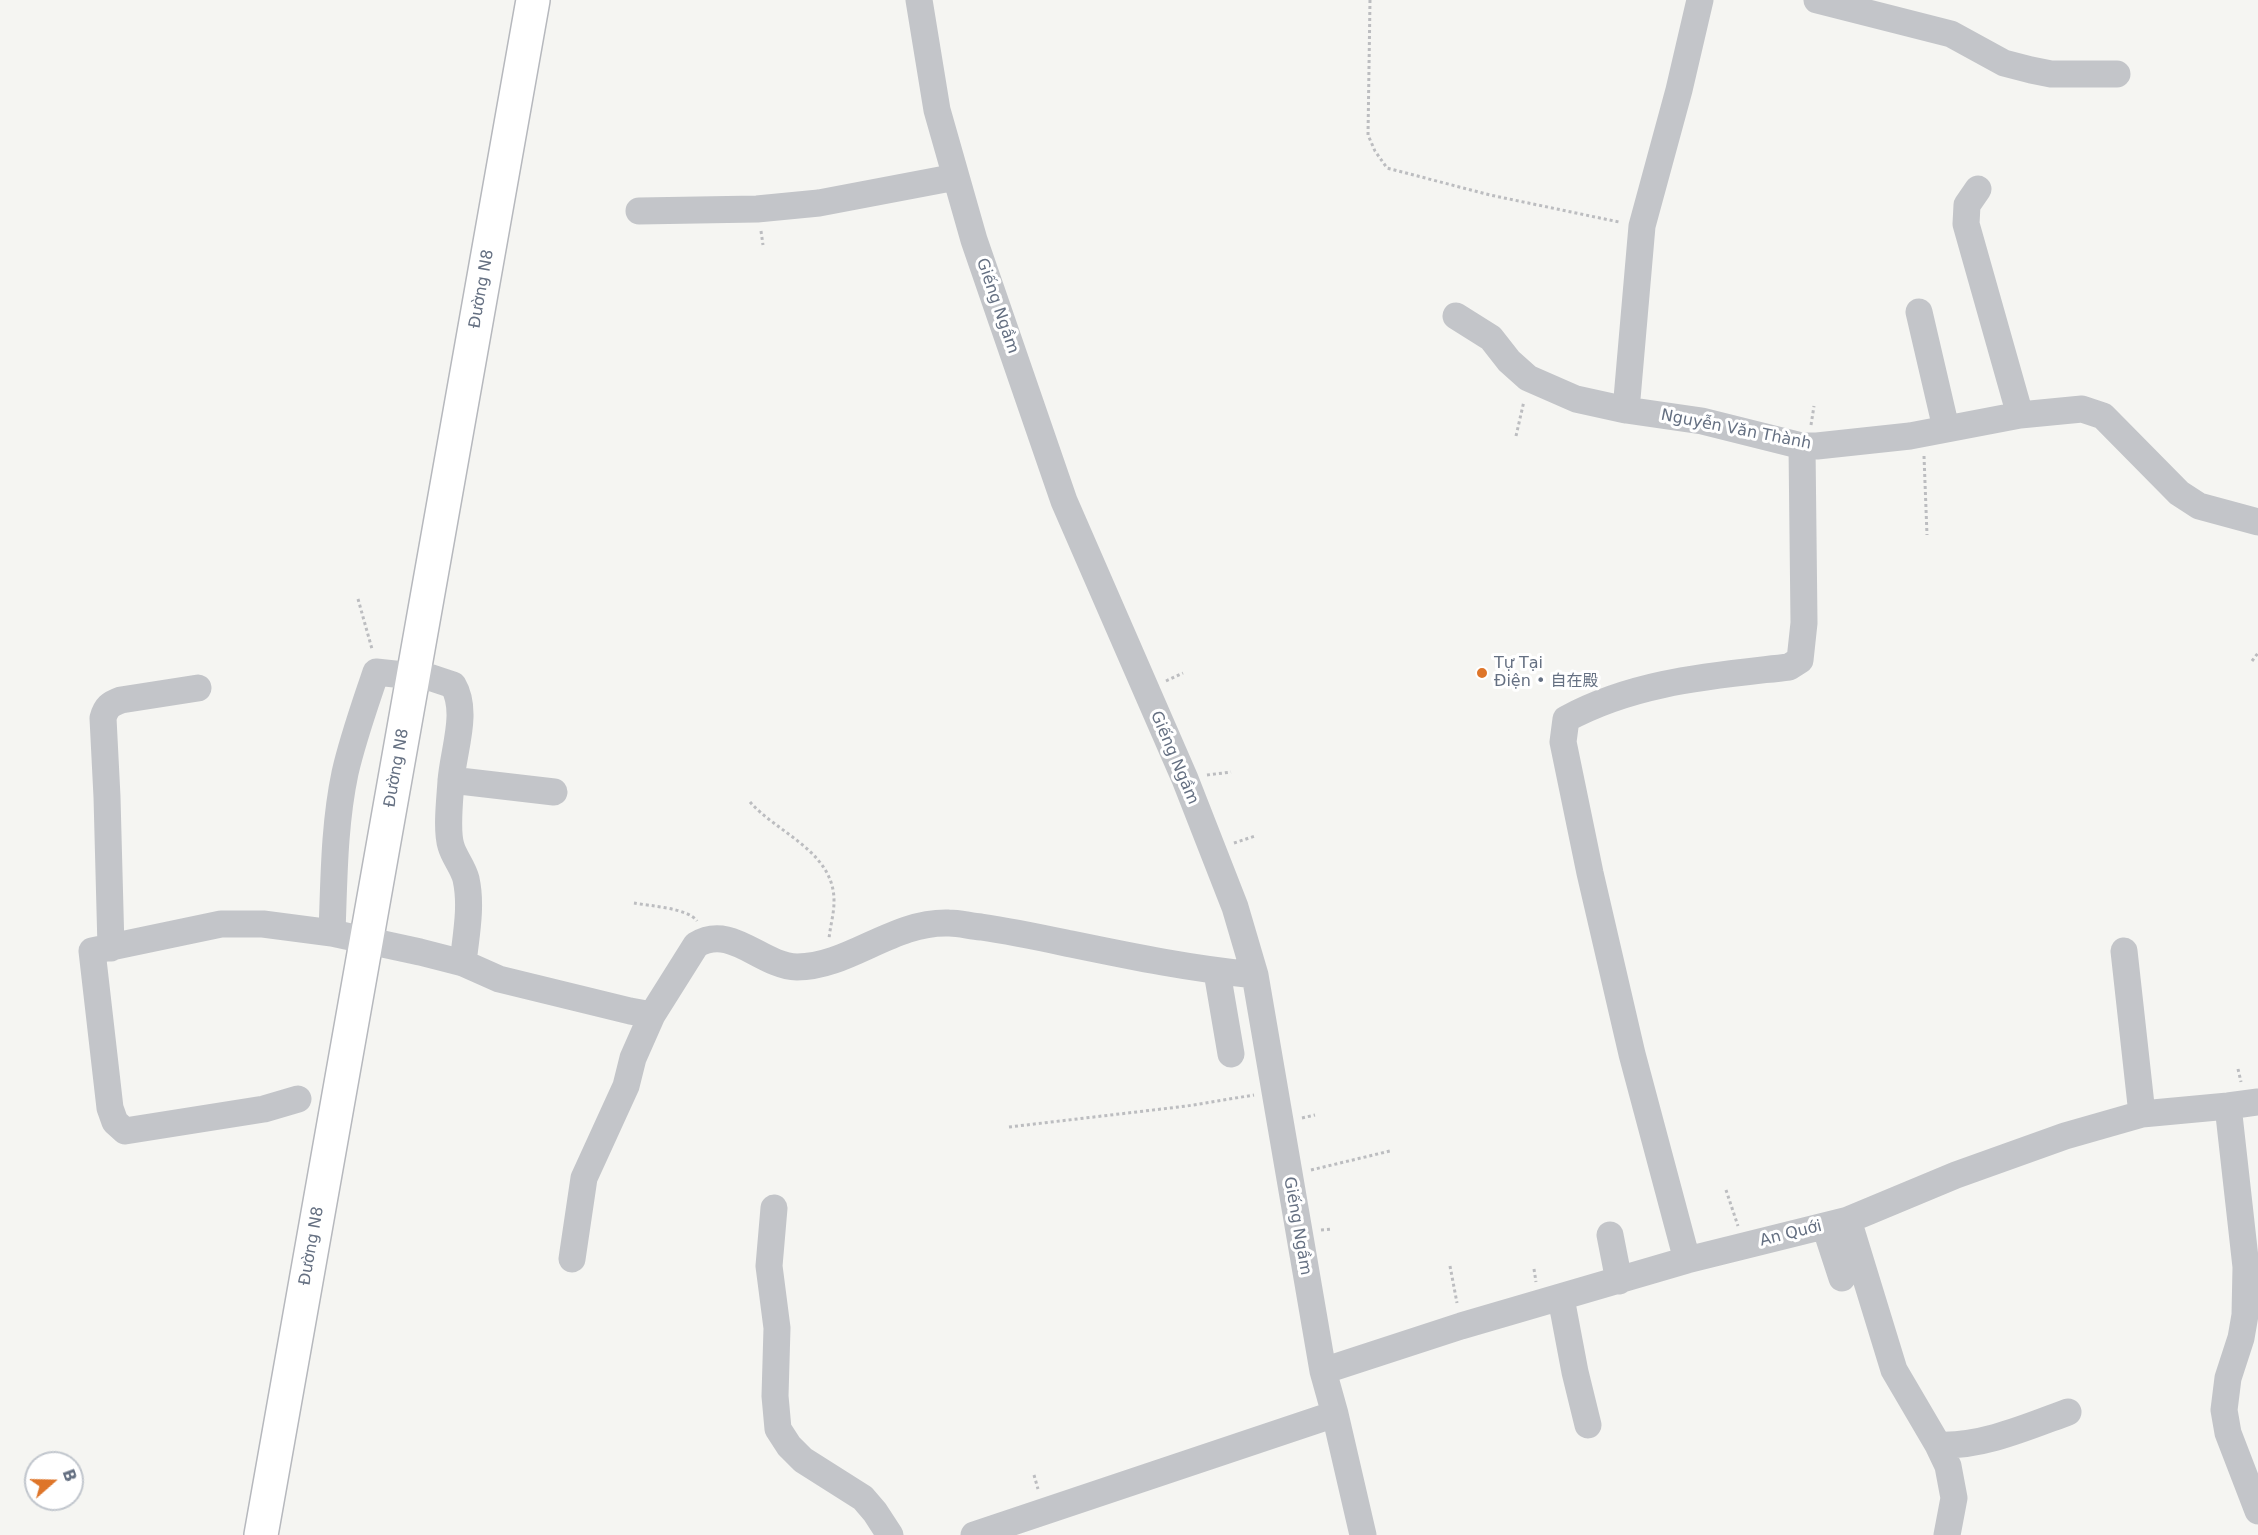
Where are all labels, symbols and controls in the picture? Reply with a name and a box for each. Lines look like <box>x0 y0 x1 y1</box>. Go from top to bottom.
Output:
street label: Đường N8 <box>466 248 498 330</box>
street label: Giếng Ngầm <box>972 256 1022 356</box>
street label: Nguyễn Văn Thành <box>1659 406 1813 454</box>
place label: Tự Tại Điện • 自在殿 <box>1494 654 1598 692</box>
marker: Tự Tại Điện • 自在殿 <box>1475 666 1489 680</box>
street label: Giếng Ngầm <box>1146 708 1202 808</box>
street label: Đường N8 <box>381 727 413 809</box>
street label: Giếng Ngầm <box>1279 1175 1315 1277</box>
street label: Đường N8 <box>296 1205 328 1287</box>
street label: An Quới <box>1758 1217 1824 1251</box>
north arrow <box>24 1451 84 1511</box>
text: B <box>58 1466 81 1484</box>

